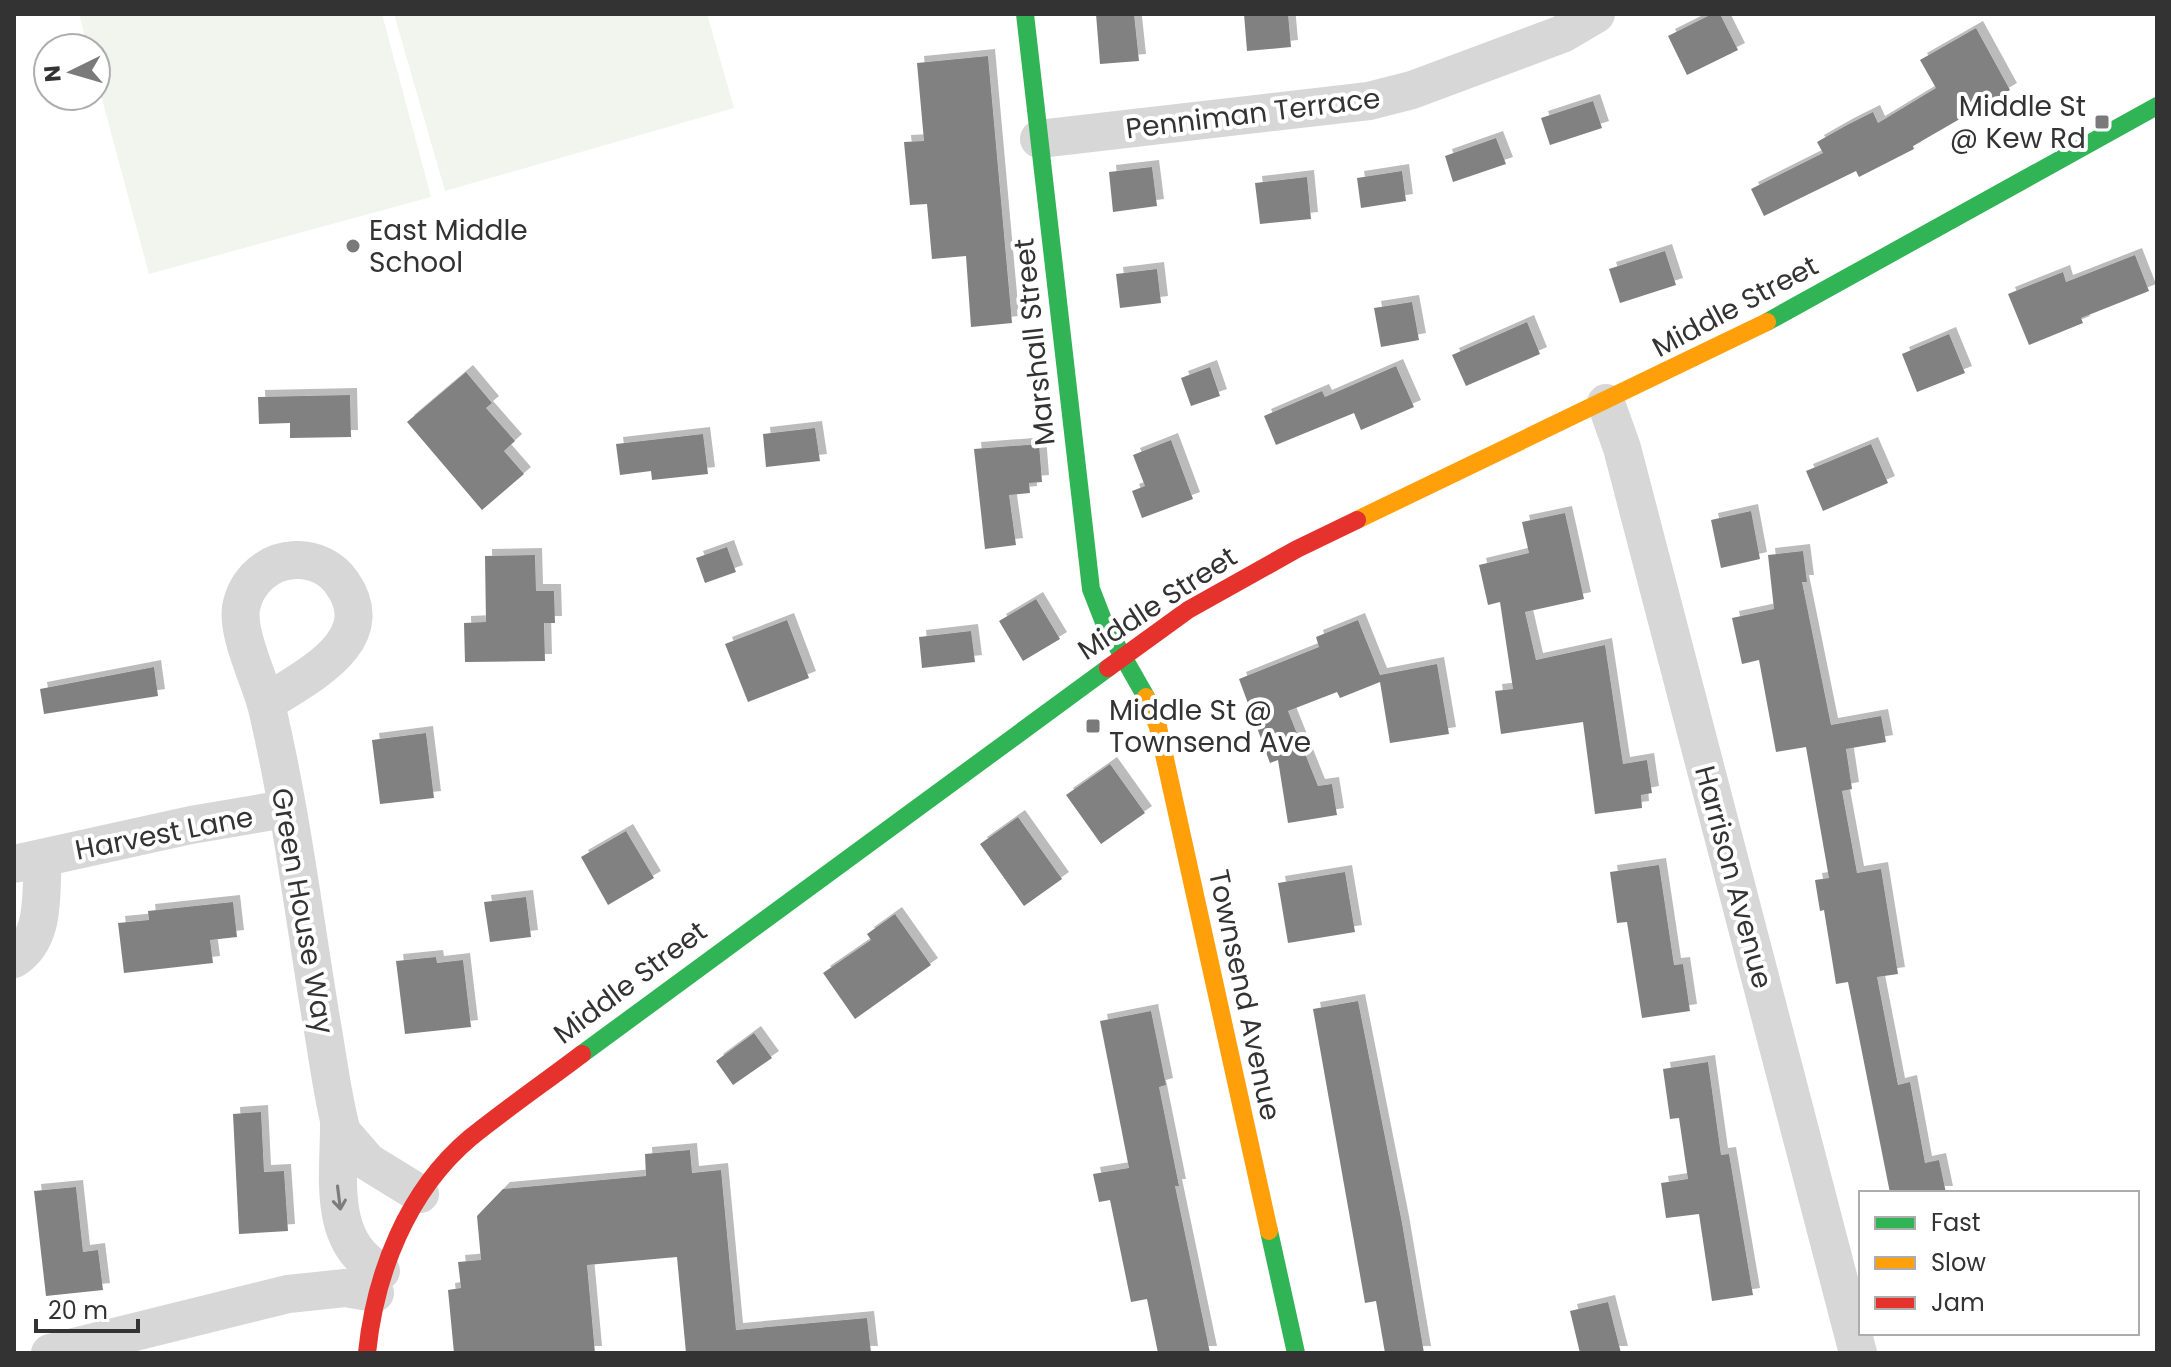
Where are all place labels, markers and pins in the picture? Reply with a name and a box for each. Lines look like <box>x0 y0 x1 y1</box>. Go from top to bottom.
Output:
place label: Middle St @ Kew Rd <box>1950 87 2086 158</box>
marker: Middle St @ Kew Rd <box>2093 113 2111 131</box>
place label: East Middle School <box>369 211 528 282</box>
marker: East Middle School <box>344 237 362 255</box>
place label: Middle St @ Townsend Ave <box>1109 691 1311 762</box>
marker: Middle St @ Townsend Ave <box>1084 717 1102 735</box>

